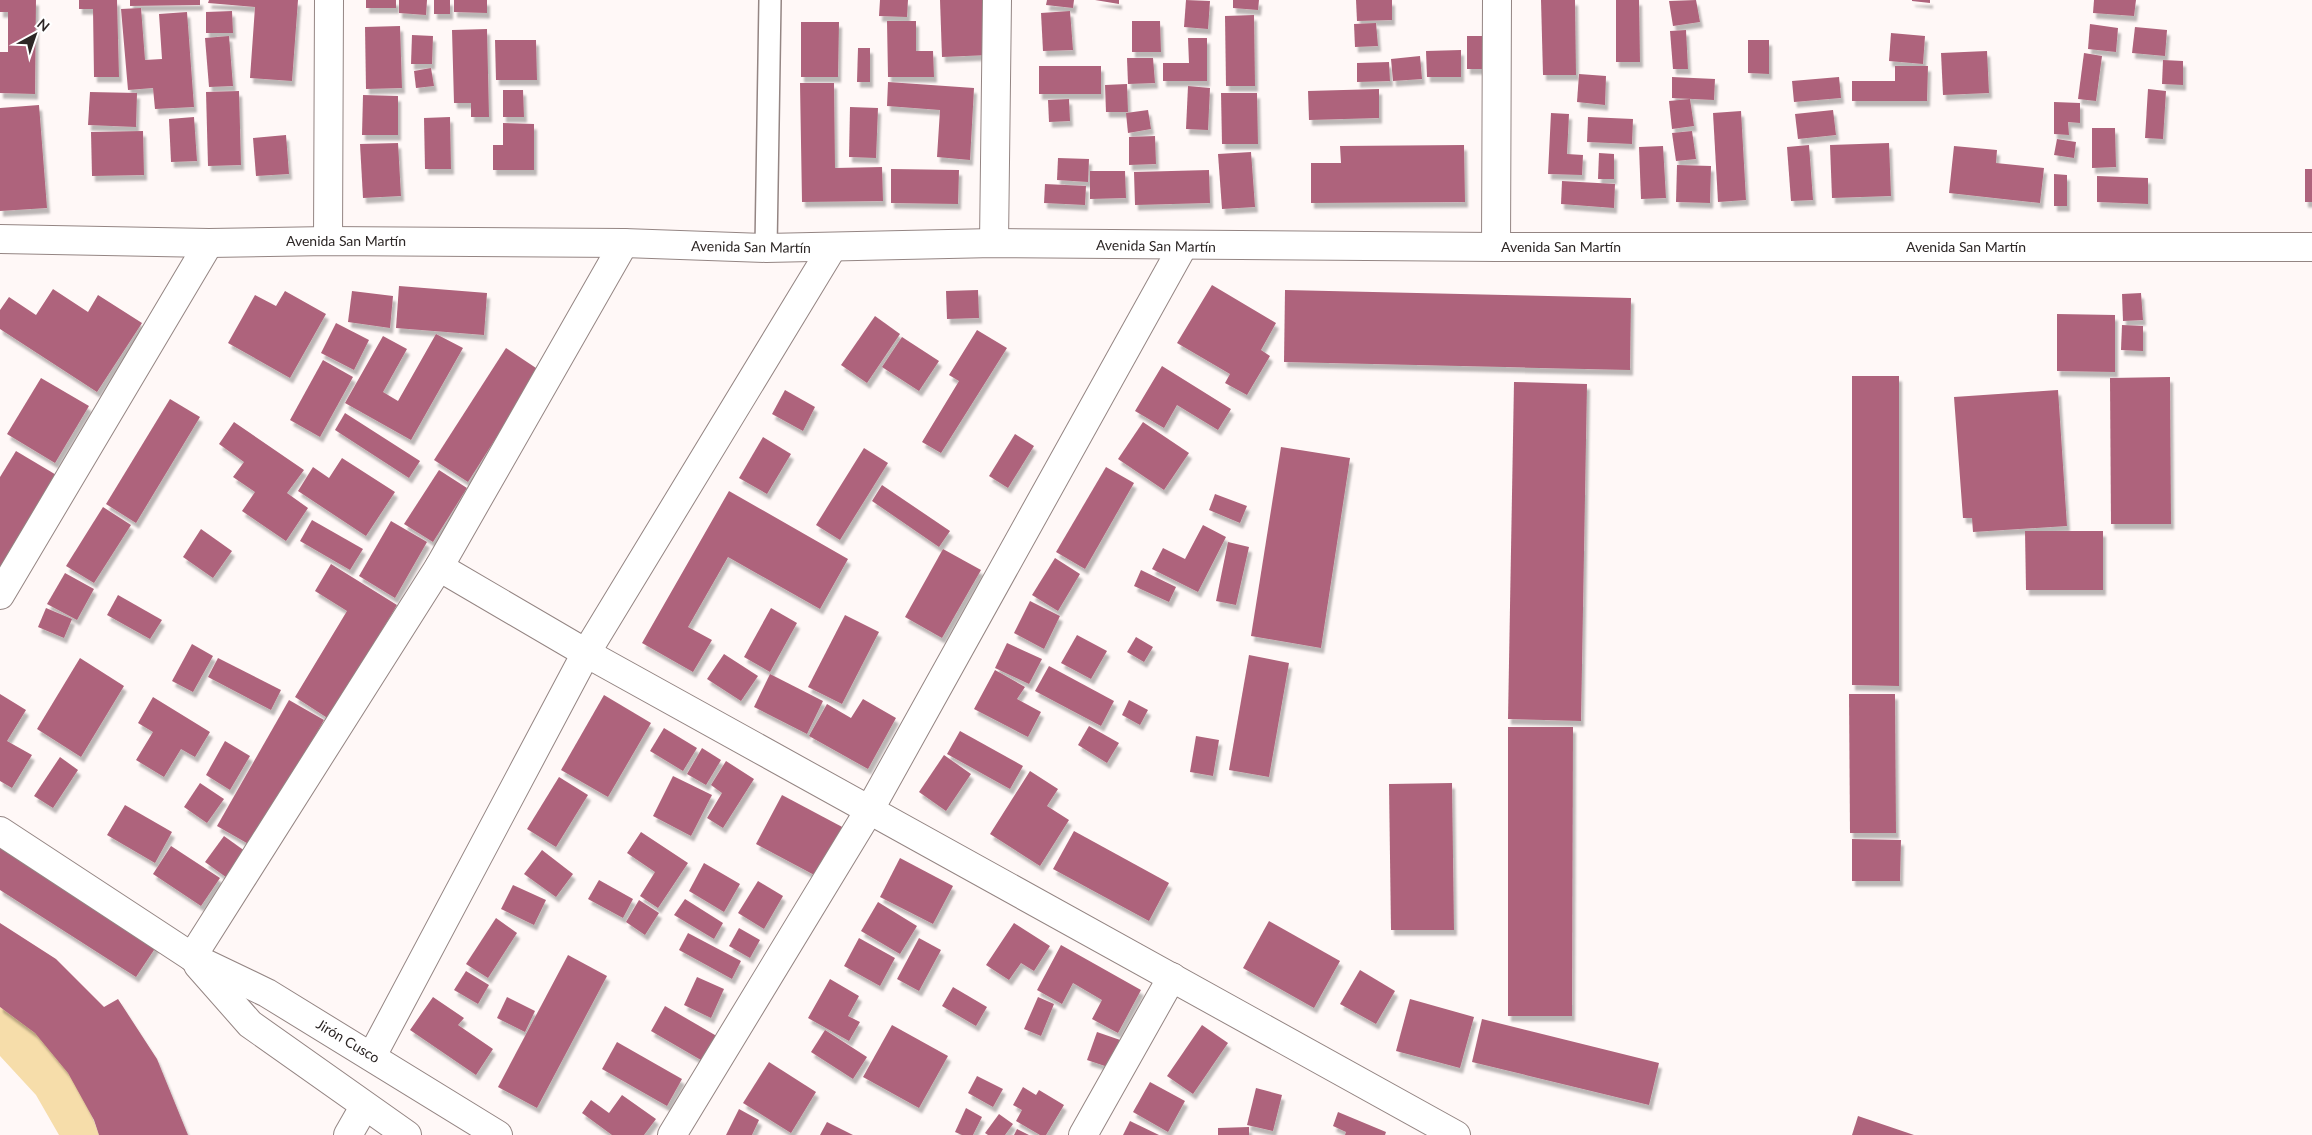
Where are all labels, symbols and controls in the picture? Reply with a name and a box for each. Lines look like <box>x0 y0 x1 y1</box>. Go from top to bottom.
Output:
north arrow <box>10 10 60 60</box>
text: N <box>34 15 53 35</box>
street label: Avenida San Martín <box>286 232 406 249</box>
street label: Avenida San Martín <box>1096 236 1216 255</box>
street label: Avenida San Martín <box>691 237 811 256</box>
street label: Avenida San Martín <box>1501 238 1621 255</box>
street label: Avenida San Martín <box>1906 238 2026 255</box>
street label: Jirón Cusco <box>313 1015 383 1066</box>

